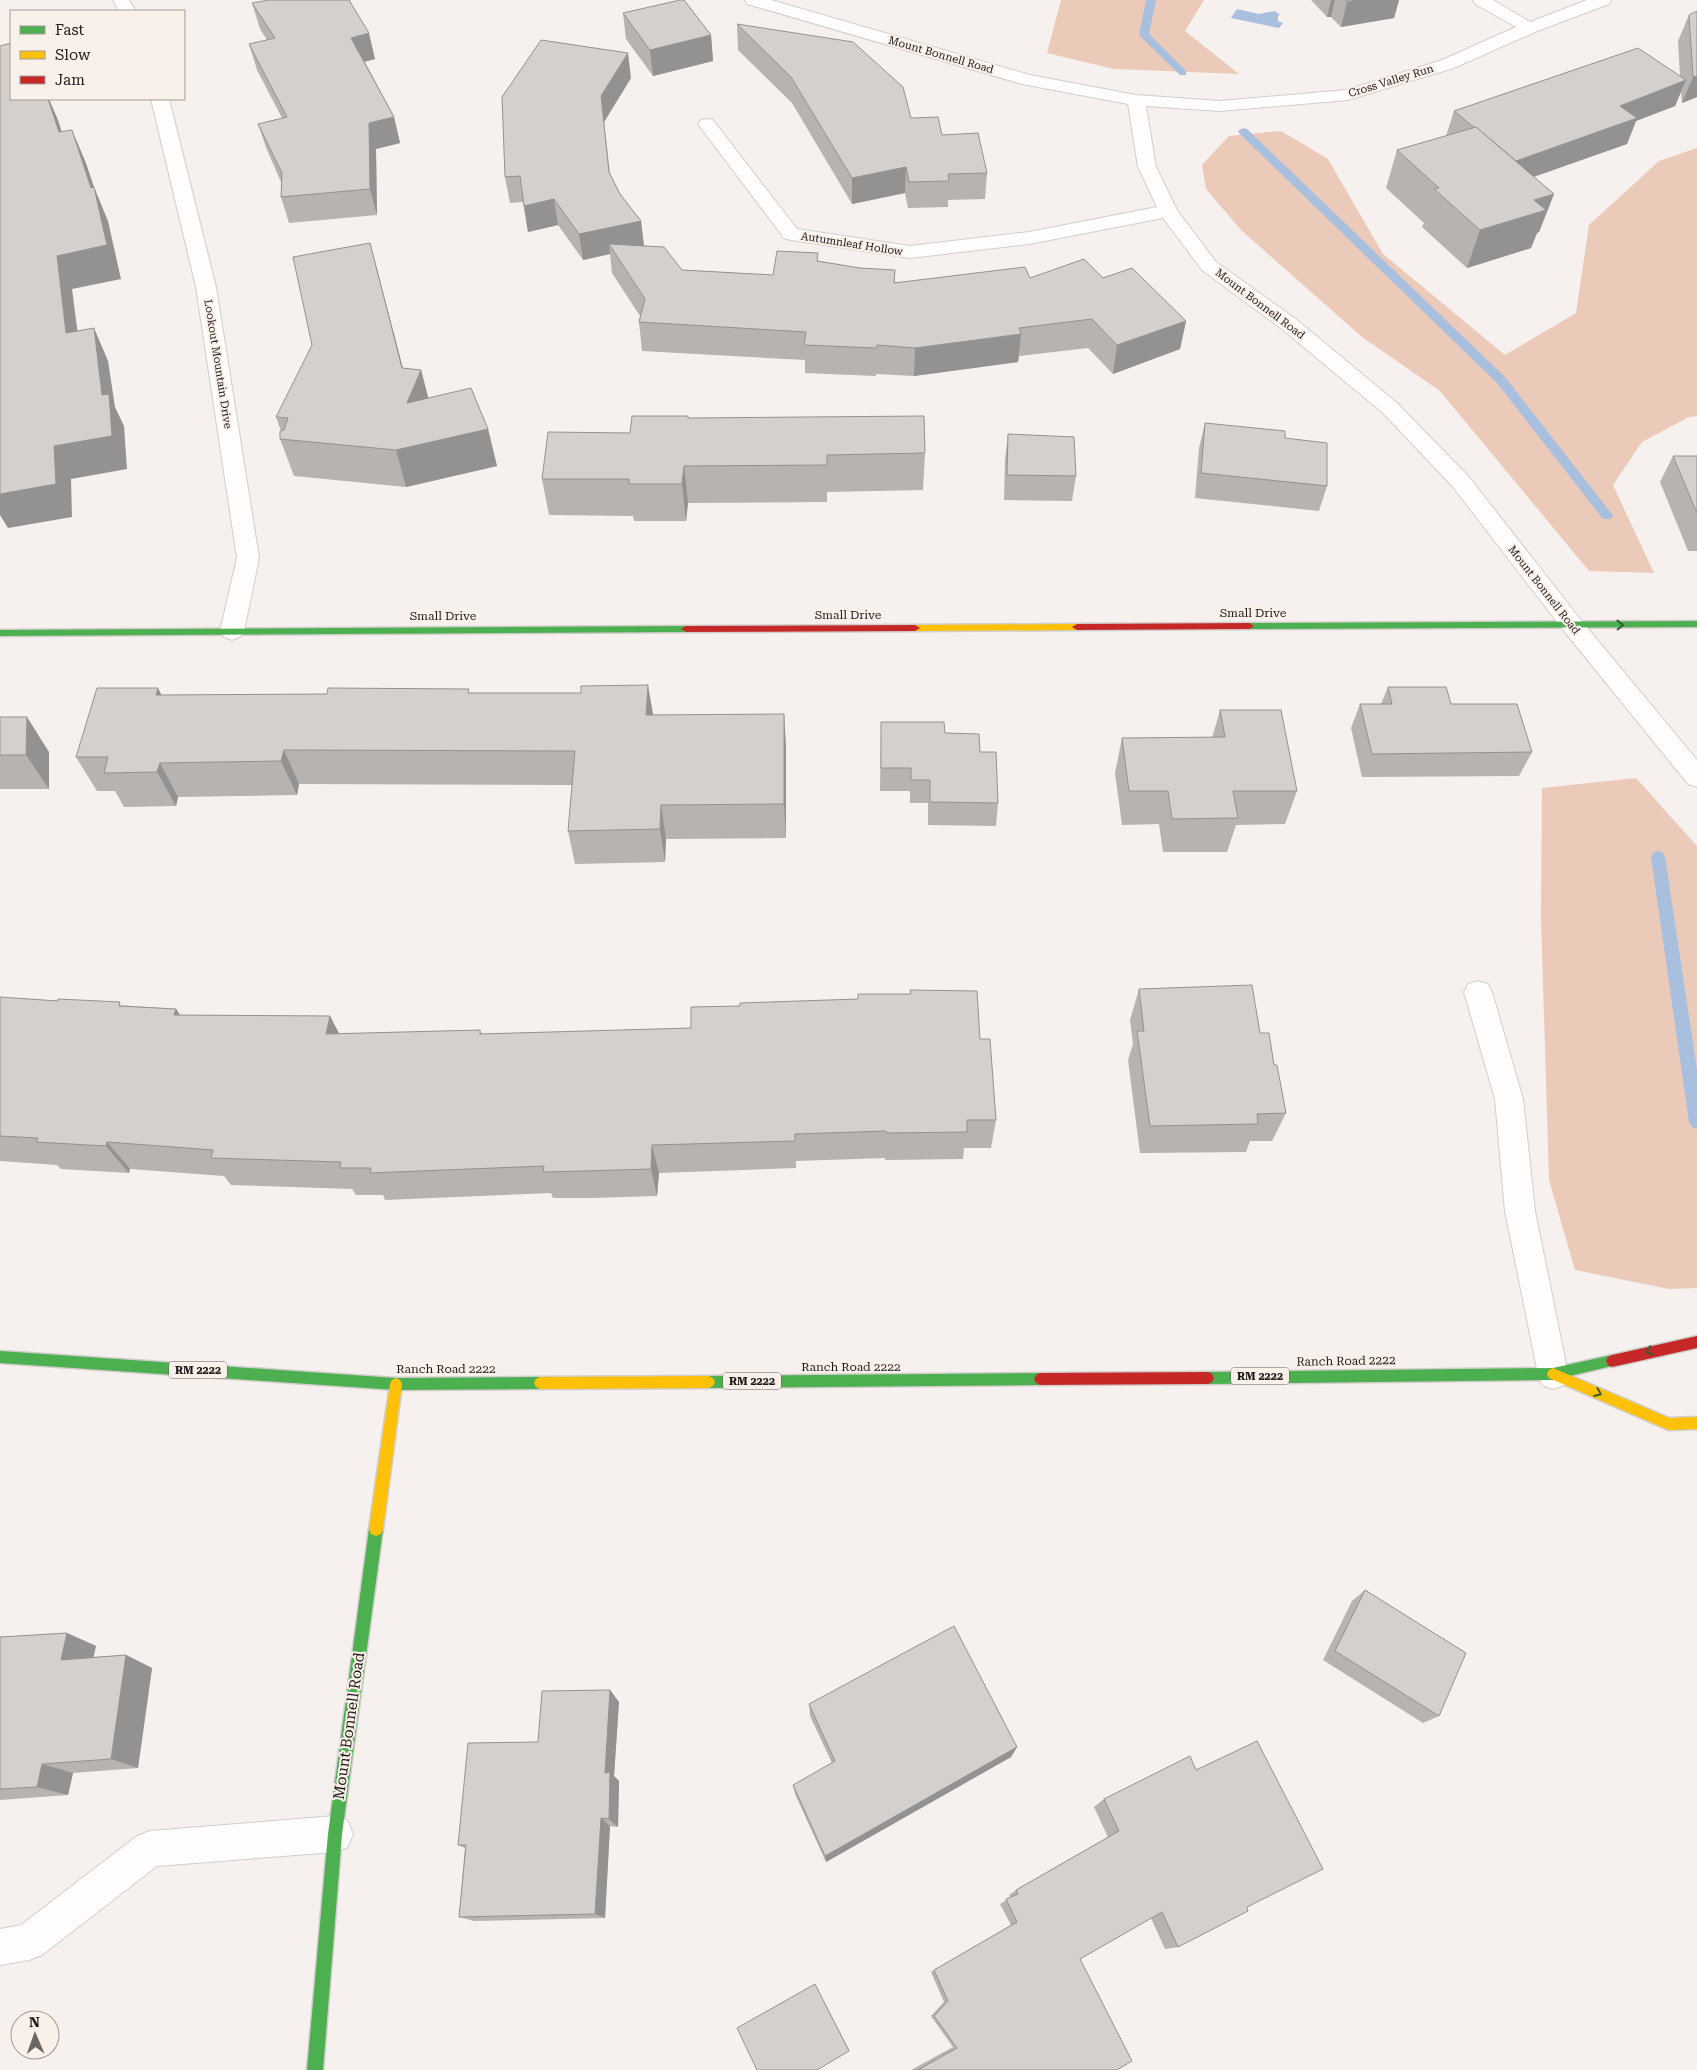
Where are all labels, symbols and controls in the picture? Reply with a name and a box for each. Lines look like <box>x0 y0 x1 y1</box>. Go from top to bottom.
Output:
legend <box>10 10 185 100</box>
text: Fast <box>55 21 85 39</box>
street label: Mount Bonnell Road <box>887 34 995 76</box>
text: Slow <box>55 46 91 64</box>
street label: Cross Valley Run <box>1347 62 1435 100</box>
text: Jam <box>55 71 85 89</box>
street label: Autumnleaf Hollow <box>800 230 905 259</box>
street label: Mount Bonnell Road <box>1213 266 1307 342</box>
street label: Lookout Mountain Drive <box>201 298 235 430</box>
street label: Mount Bonnell Road <box>1505 543 1583 637</box>
street label: Small Drive <box>1220 606 1287 620</box>
street label: Small Drive <box>815 608 882 622</box>
street label: Small Drive <box>410 609 477 623</box>
one-way arrow <box>1617 620 1625 630</box>
one-way arrow <box>1645 1345 1654 1356</box>
street label: Ranch Road 2222 <box>1296 1353 1396 1369</box>
street label: Ranch Road 2222 <box>801 1360 901 1374</box>
road number: RM 2222 <box>169 1362 227 1378</box>
street label: Ranch Road 2222 <box>396 1362 496 1376</box>
road number: RM 2222 <box>1231 1368 1289 1384</box>
road number: RM 2222 <box>723 1372 781 1390</box>
one-way arrow <box>1593 1388 1601 1398</box>
street label: Mount Bonnell Road <box>330 1651 368 1801</box>
north arrow <box>10 2010 60 2060</box>
text: N <box>29 2014 40 2030</box>

